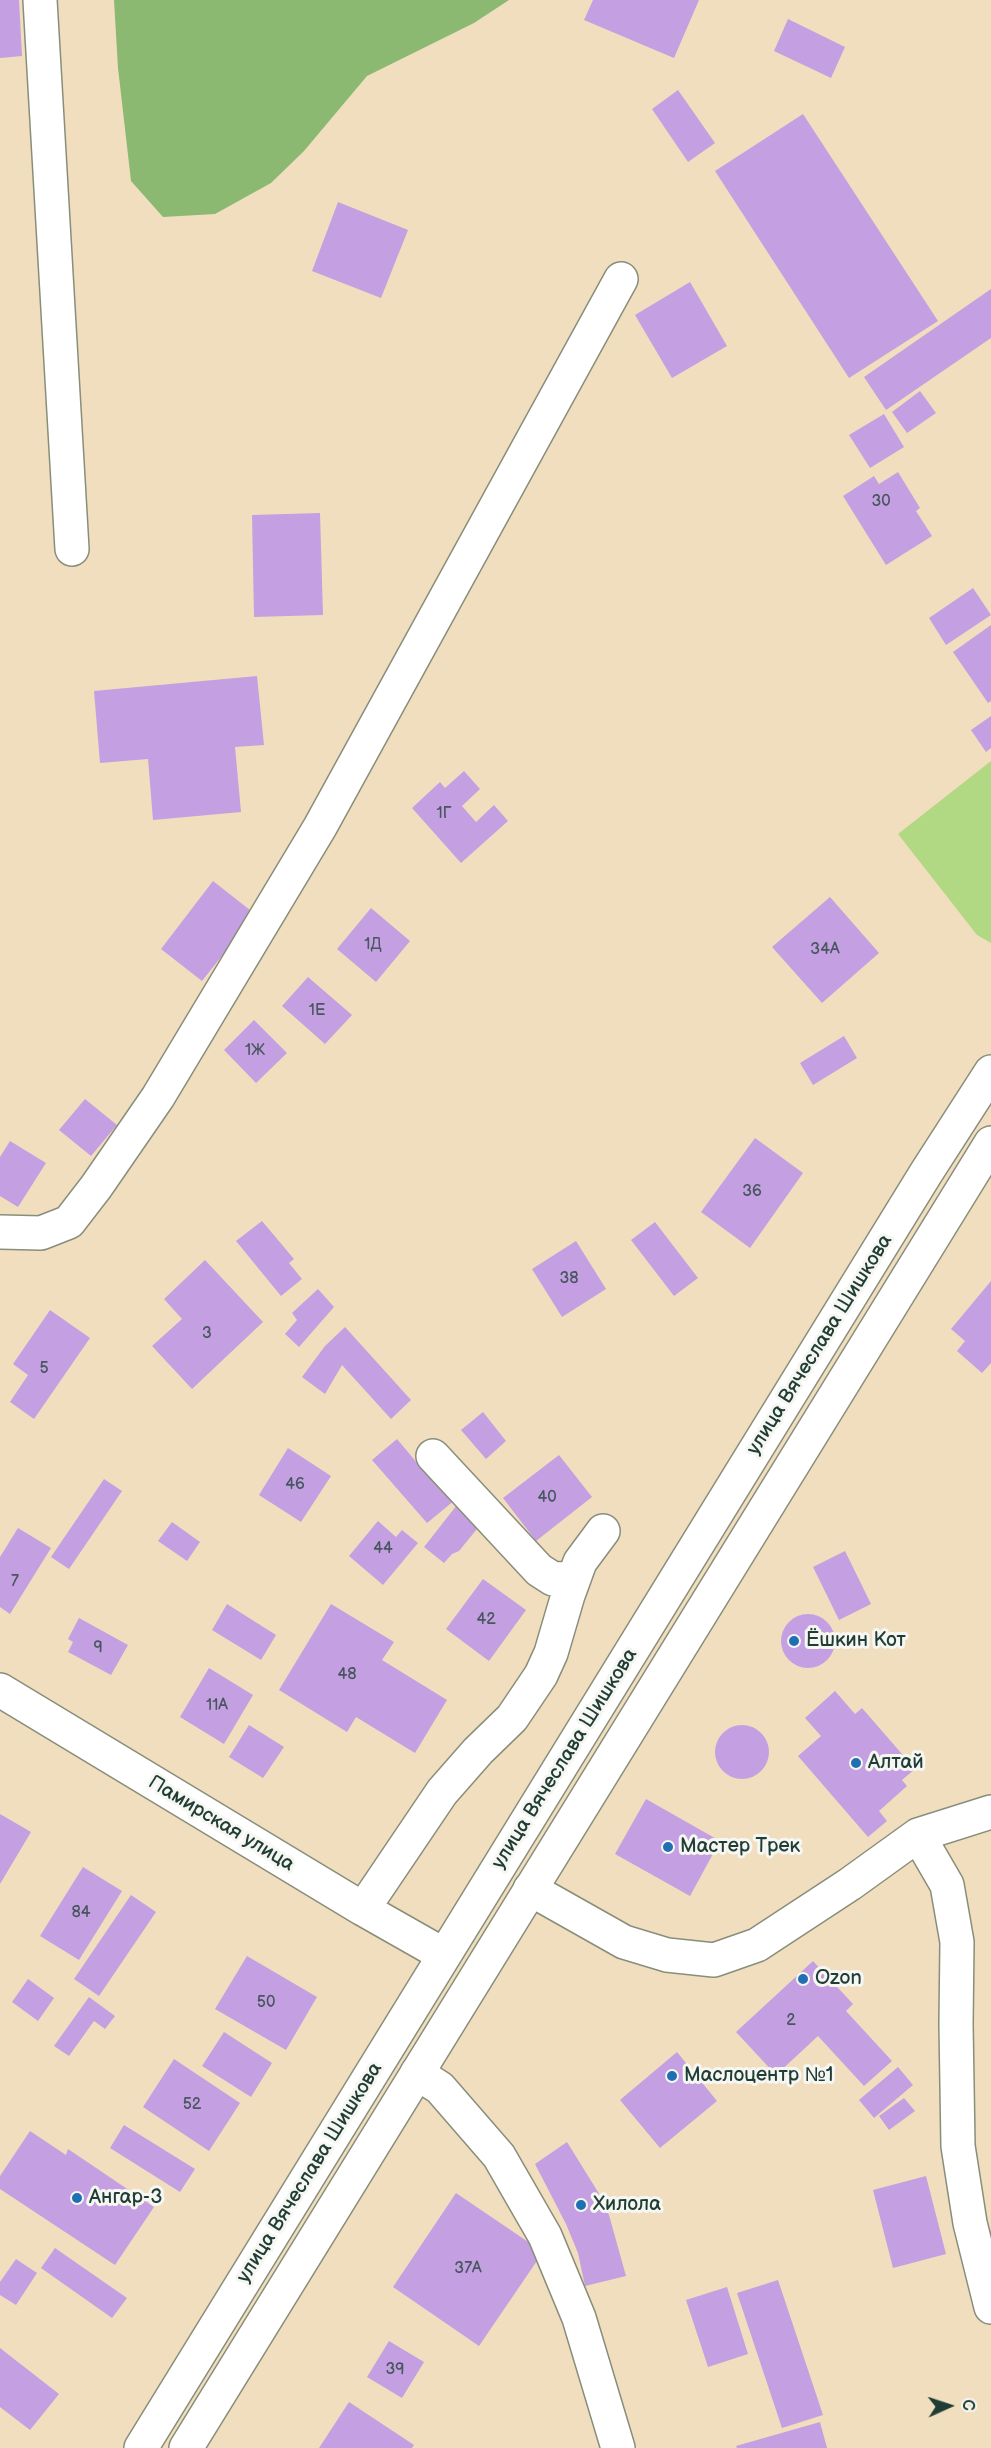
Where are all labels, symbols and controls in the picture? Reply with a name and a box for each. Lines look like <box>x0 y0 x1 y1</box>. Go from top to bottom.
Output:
house number: 30 <box>871 492 891 512</box>
house number: 1Г <box>436 804 452 824</box>
house number: 1Д <box>364 935 382 955</box>
house number: 34А <box>810 940 840 960</box>
house number: 1Е <box>309 1001 325 1021</box>
house number: 1Ж <box>245 1041 265 1061</box>
house number: 36 <box>742 1182 762 1202</box>
street label: улица Вячеслава Шишкова <box>742 1230 898 1460</box>
house number: 38 <box>559 1269 579 1289</box>
house number: 3 <box>202 1324 212 1344</box>
house number: 5 <box>39 1359 49 1379</box>
house number: 46 <box>285 1475 305 1495</box>
house number: 40 <box>537 1488 557 1508</box>
house number: 44 <box>373 1539 393 1559</box>
house number: 7 <box>11 1572 19 1592</box>
house number: 42 <box>476 1610 496 1630</box>
place label: Ёшкин Кот <box>806 1629 906 1653</box>
marker: Ёшкин Кот <box>787 1634 801 1648</box>
house number: 9 <box>93 1638 103 1658</box>
street label: улица Вячеслава Шишкова <box>487 1644 643 1874</box>
house number: 48 <box>337 1665 357 1685</box>
house number: 11А <box>206 1696 228 1716</box>
place label: Алтай <box>868 1751 924 1775</box>
marker: Алтай <box>849 1756 863 1770</box>
street label: Памирская улица <box>144 1771 298 1877</box>
place label: Мастер Трек <box>680 1835 800 1859</box>
marker: Мастер Трек <box>661 1840 675 1854</box>
house number: 84 <box>71 1903 91 1923</box>
place label: Ozon <box>815 1967 862 1991</box>
marker: Ozon <box>796 1972 810 1986</box>
house number: 50 <box>257 1993 275 2013</box>
house number: 2 <box>786 2011 796 2031</box>
street label: улица Вячеслава Шишкова <box>232 2058 388 2288</box>
place label: Маслоцентр №1 <box>684 2064 834 2088</box>
marker: Маслоцентр №1 <box>665 2069 679 2083</box>
house number: 52 <box>183 2095 201 2115</box>
place label: Ангар-3 <box>89 2186 162 2210</box>
marker: Ангар-3 <box>70 2191 84 2205</box>
place label: Хилола <box>593 2193 661 2217</box>
marker: Хилола <box>574 2198 588 2212</box>
house number: 37А <box>454 2259 482 2279</box>
house number: 39 <box>385 2360 405 2380</box>
north arrow <box>919 2376 979 2436</box>
text: С <box>958 2399 977 2411</box>

